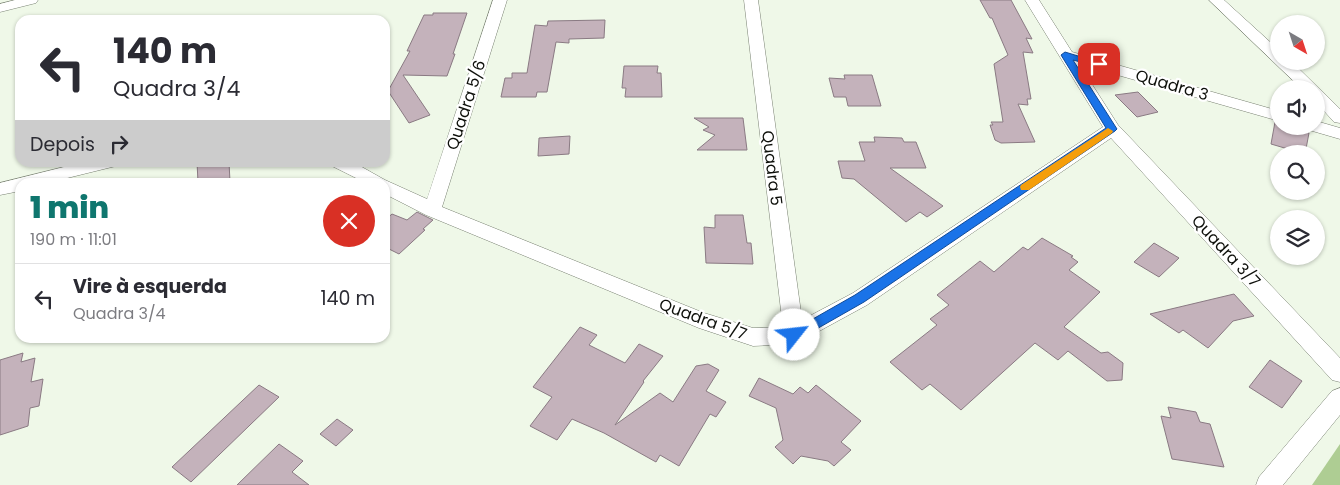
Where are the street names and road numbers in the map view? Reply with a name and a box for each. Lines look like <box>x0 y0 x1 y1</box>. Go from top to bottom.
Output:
street label: Quadra 5/6 <box>441 57 491 153</box>
street label: Quadra 3 <box>1133 64 1211 106</box>
street label: Quadra 5 <box>756 129 788 207</box>
street label: Quadra 3/7 <box>1186 210 1266 292</box>
street label: Quadra 5/7 <box>656 292 750 346</box>

